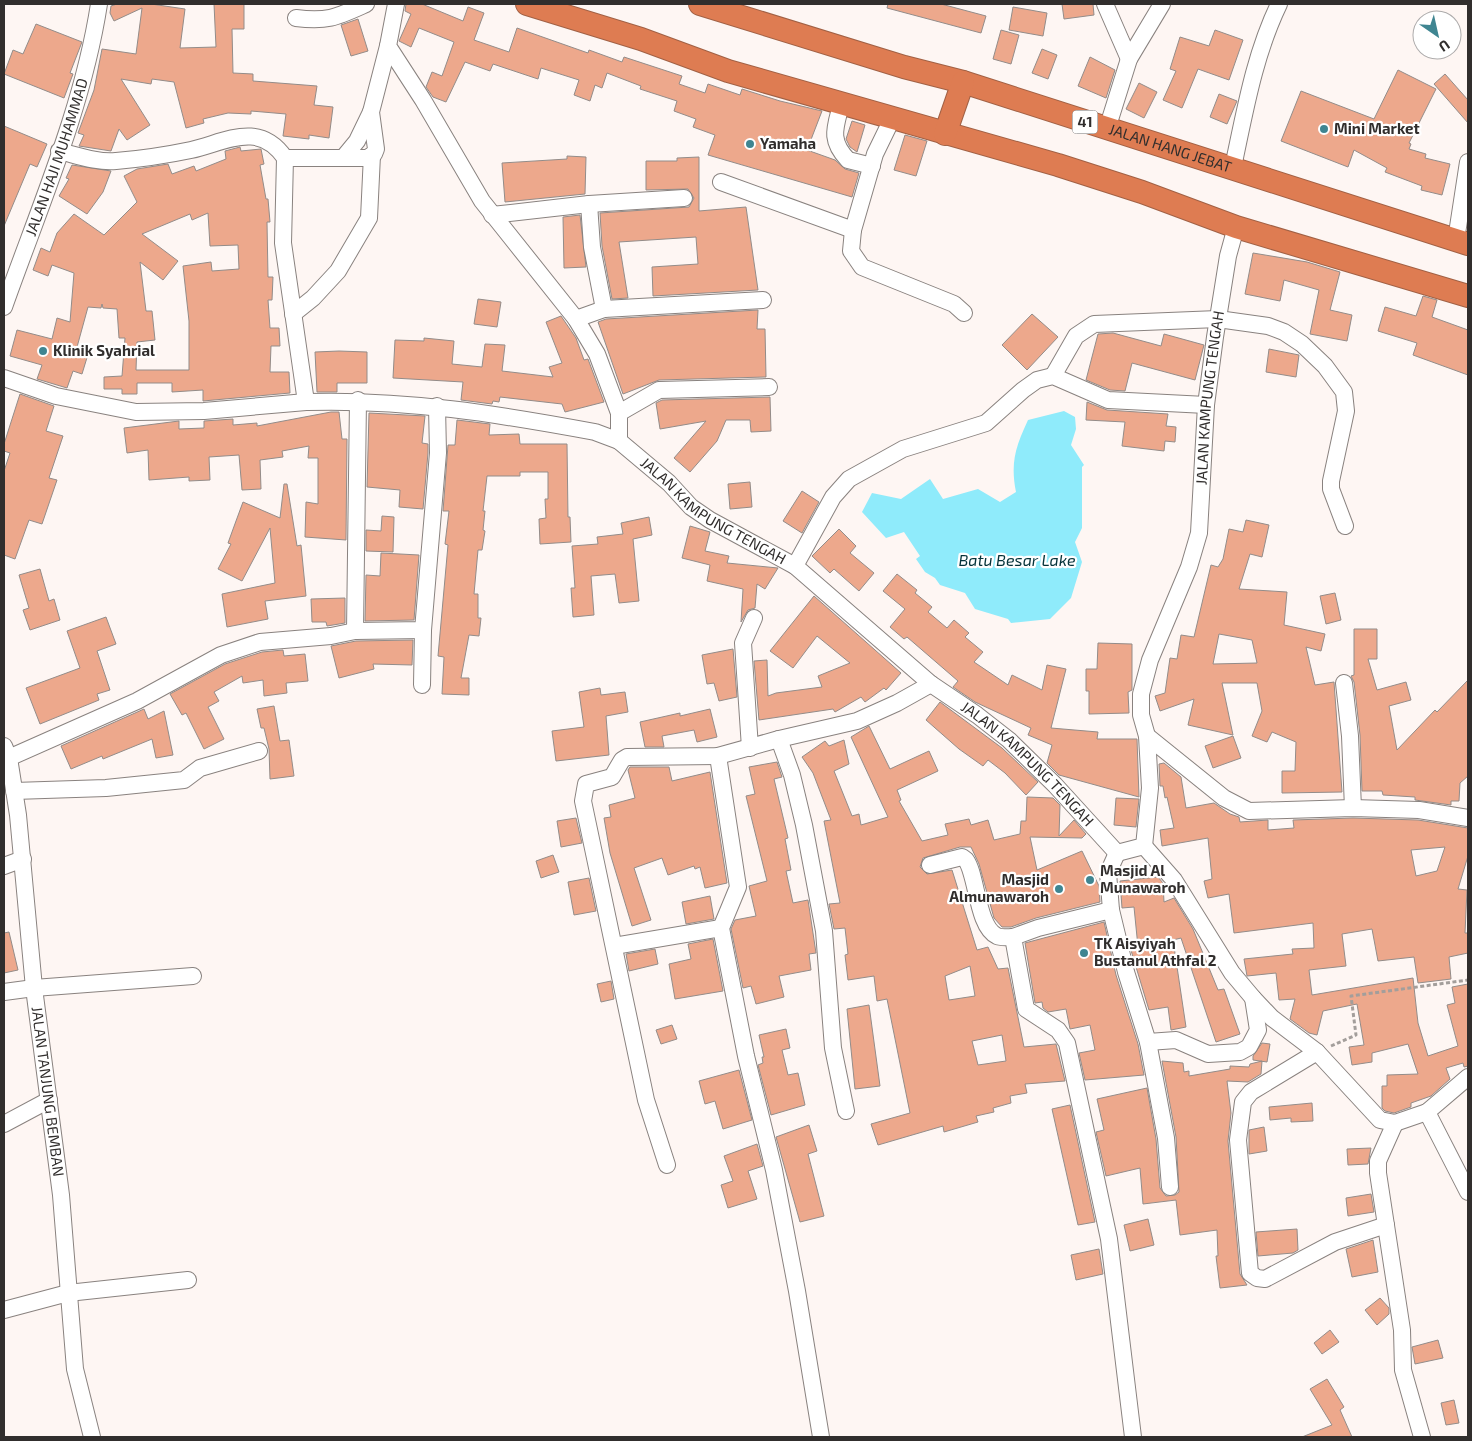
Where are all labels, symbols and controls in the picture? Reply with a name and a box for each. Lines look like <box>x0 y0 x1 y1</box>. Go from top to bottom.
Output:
north arrow <box>1412 10 1462 60</box>
text: U <box>1436 36 1453 56</box>
street label: JALAN HAJI MUHAMMAD <box>21 76 91 238</box>
road number: 41 <box>1072 110 1098 134</box>
street label: JALAN HANG JEBAT <box>1107 119 1234 176</box>
place label: Mini Market <box>1334 119 1420 137</box>
marker: Mini Market <box>1318 123 1330 135</box>
place label: Yamaha <box>760 134 816 152</box>
marker: Yamaha <box>744 138 756 150</box>
street label: JALAN KAMPUNG TENGAH <box>1192 309 1227 485</box>
place label: Klinik Syahrial <box>53 341 155 360</box>
marker: Klinik Syahrial <box>37 345 49 357</box>
street label: JALAN KAMPUNG TENGAH <box>637 453 790 567</box>
water label: Batu Besar Lake <box>958 550 1076 569</box>
street label: JALAN KAMPUNG TENGAH <box>958 697 1098 829</box>
place label: Masjid Al Munawaroh <box>1100 861 1186 896</box>
place label: Masjid Almunawaroh <box>949 870 1049 905</box>
marker: Masjid Al Munawaroh <box>1084 874 1096 886</box>
marker: Masjid Almunawaroh <box>1053 883 1065 895</box>
place label: TK Aisyiyah Bustanul Athfal 2 <box>1094 934 1217 969</box>
marker: TK Aisyiyah Bustanul Athfal 2 <box>1078 947 1090 959</box>
street label: JALAN TANJUNG BEMBAN <box>29 1005 69 1178</box>

